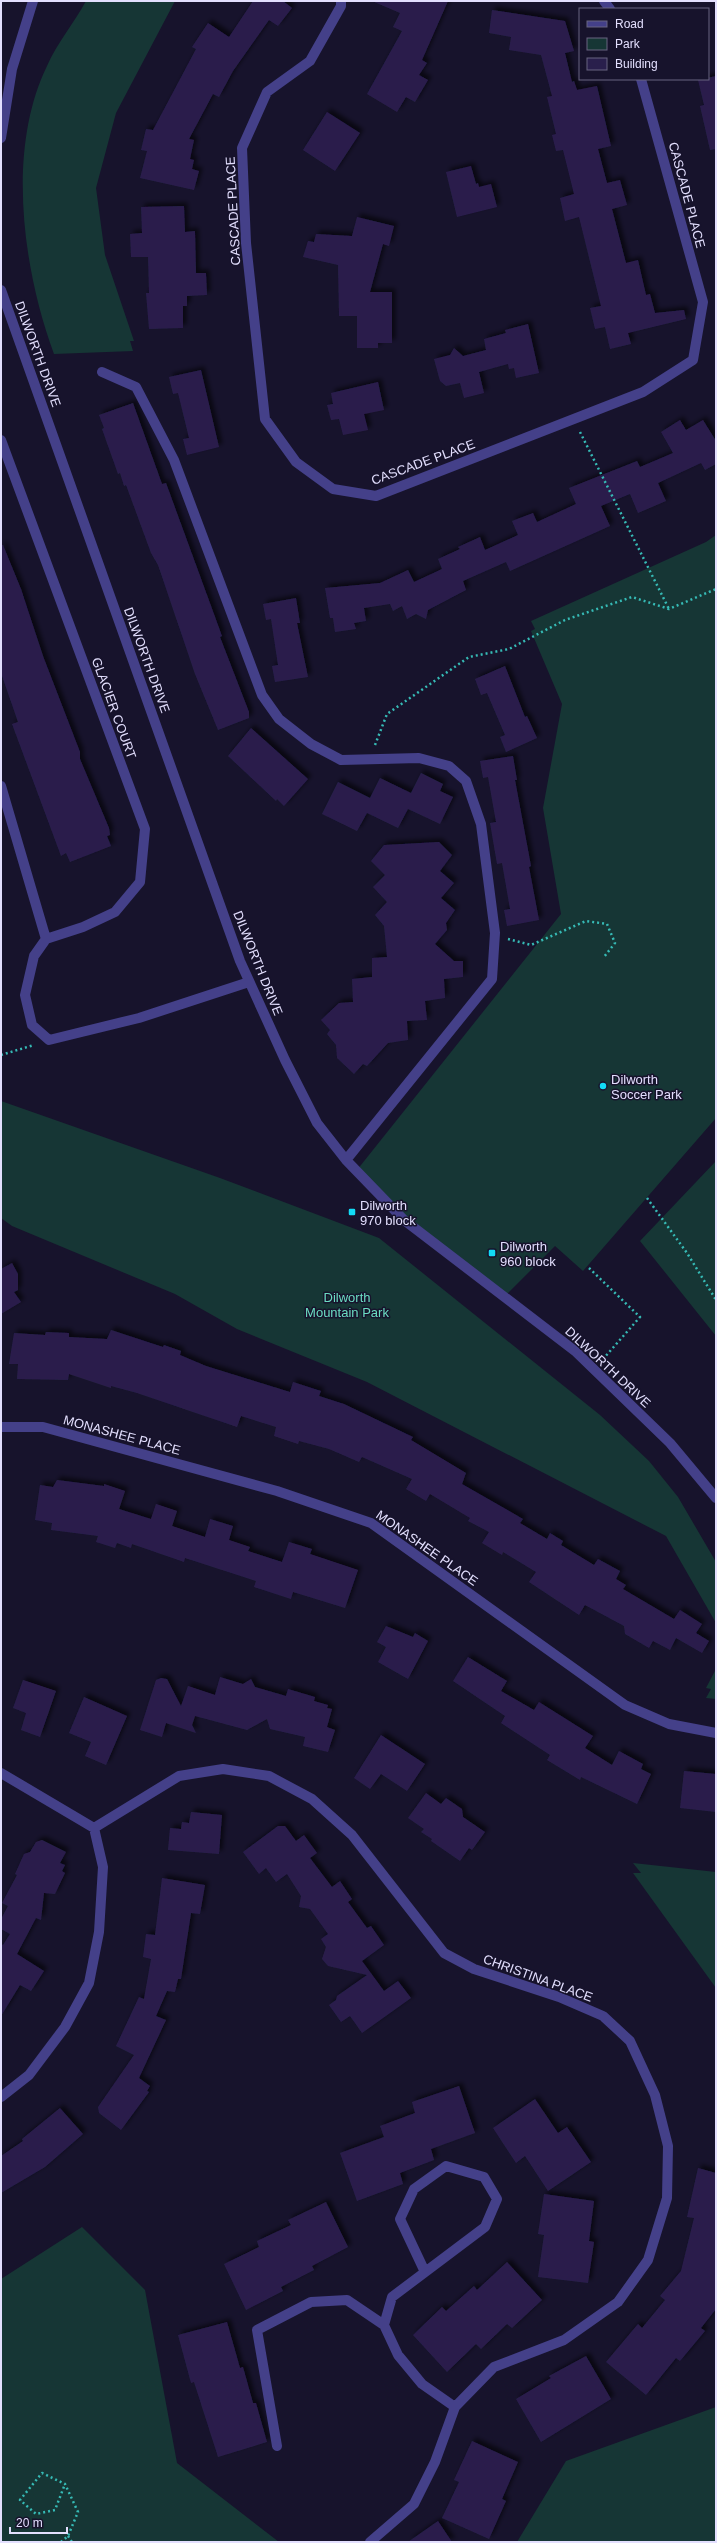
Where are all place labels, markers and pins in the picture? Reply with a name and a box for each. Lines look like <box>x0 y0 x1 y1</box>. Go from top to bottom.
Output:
place label: Dilworth Soccer Park <box>611 1072 682 1102</box>
marker: Dilworth Soccer Park <box>598 1081 608 1091</box>
place label: Dilworth 970 block <box>360 1198 416 1228</box>
marker: Dilworth 970 block <box>347 1207 357 1217</box>
place label: Dilworth 960 block <box>500 1239 556 1269</box>
marker: Dilworth 960 block <box>487 1248 497 1258</box>

